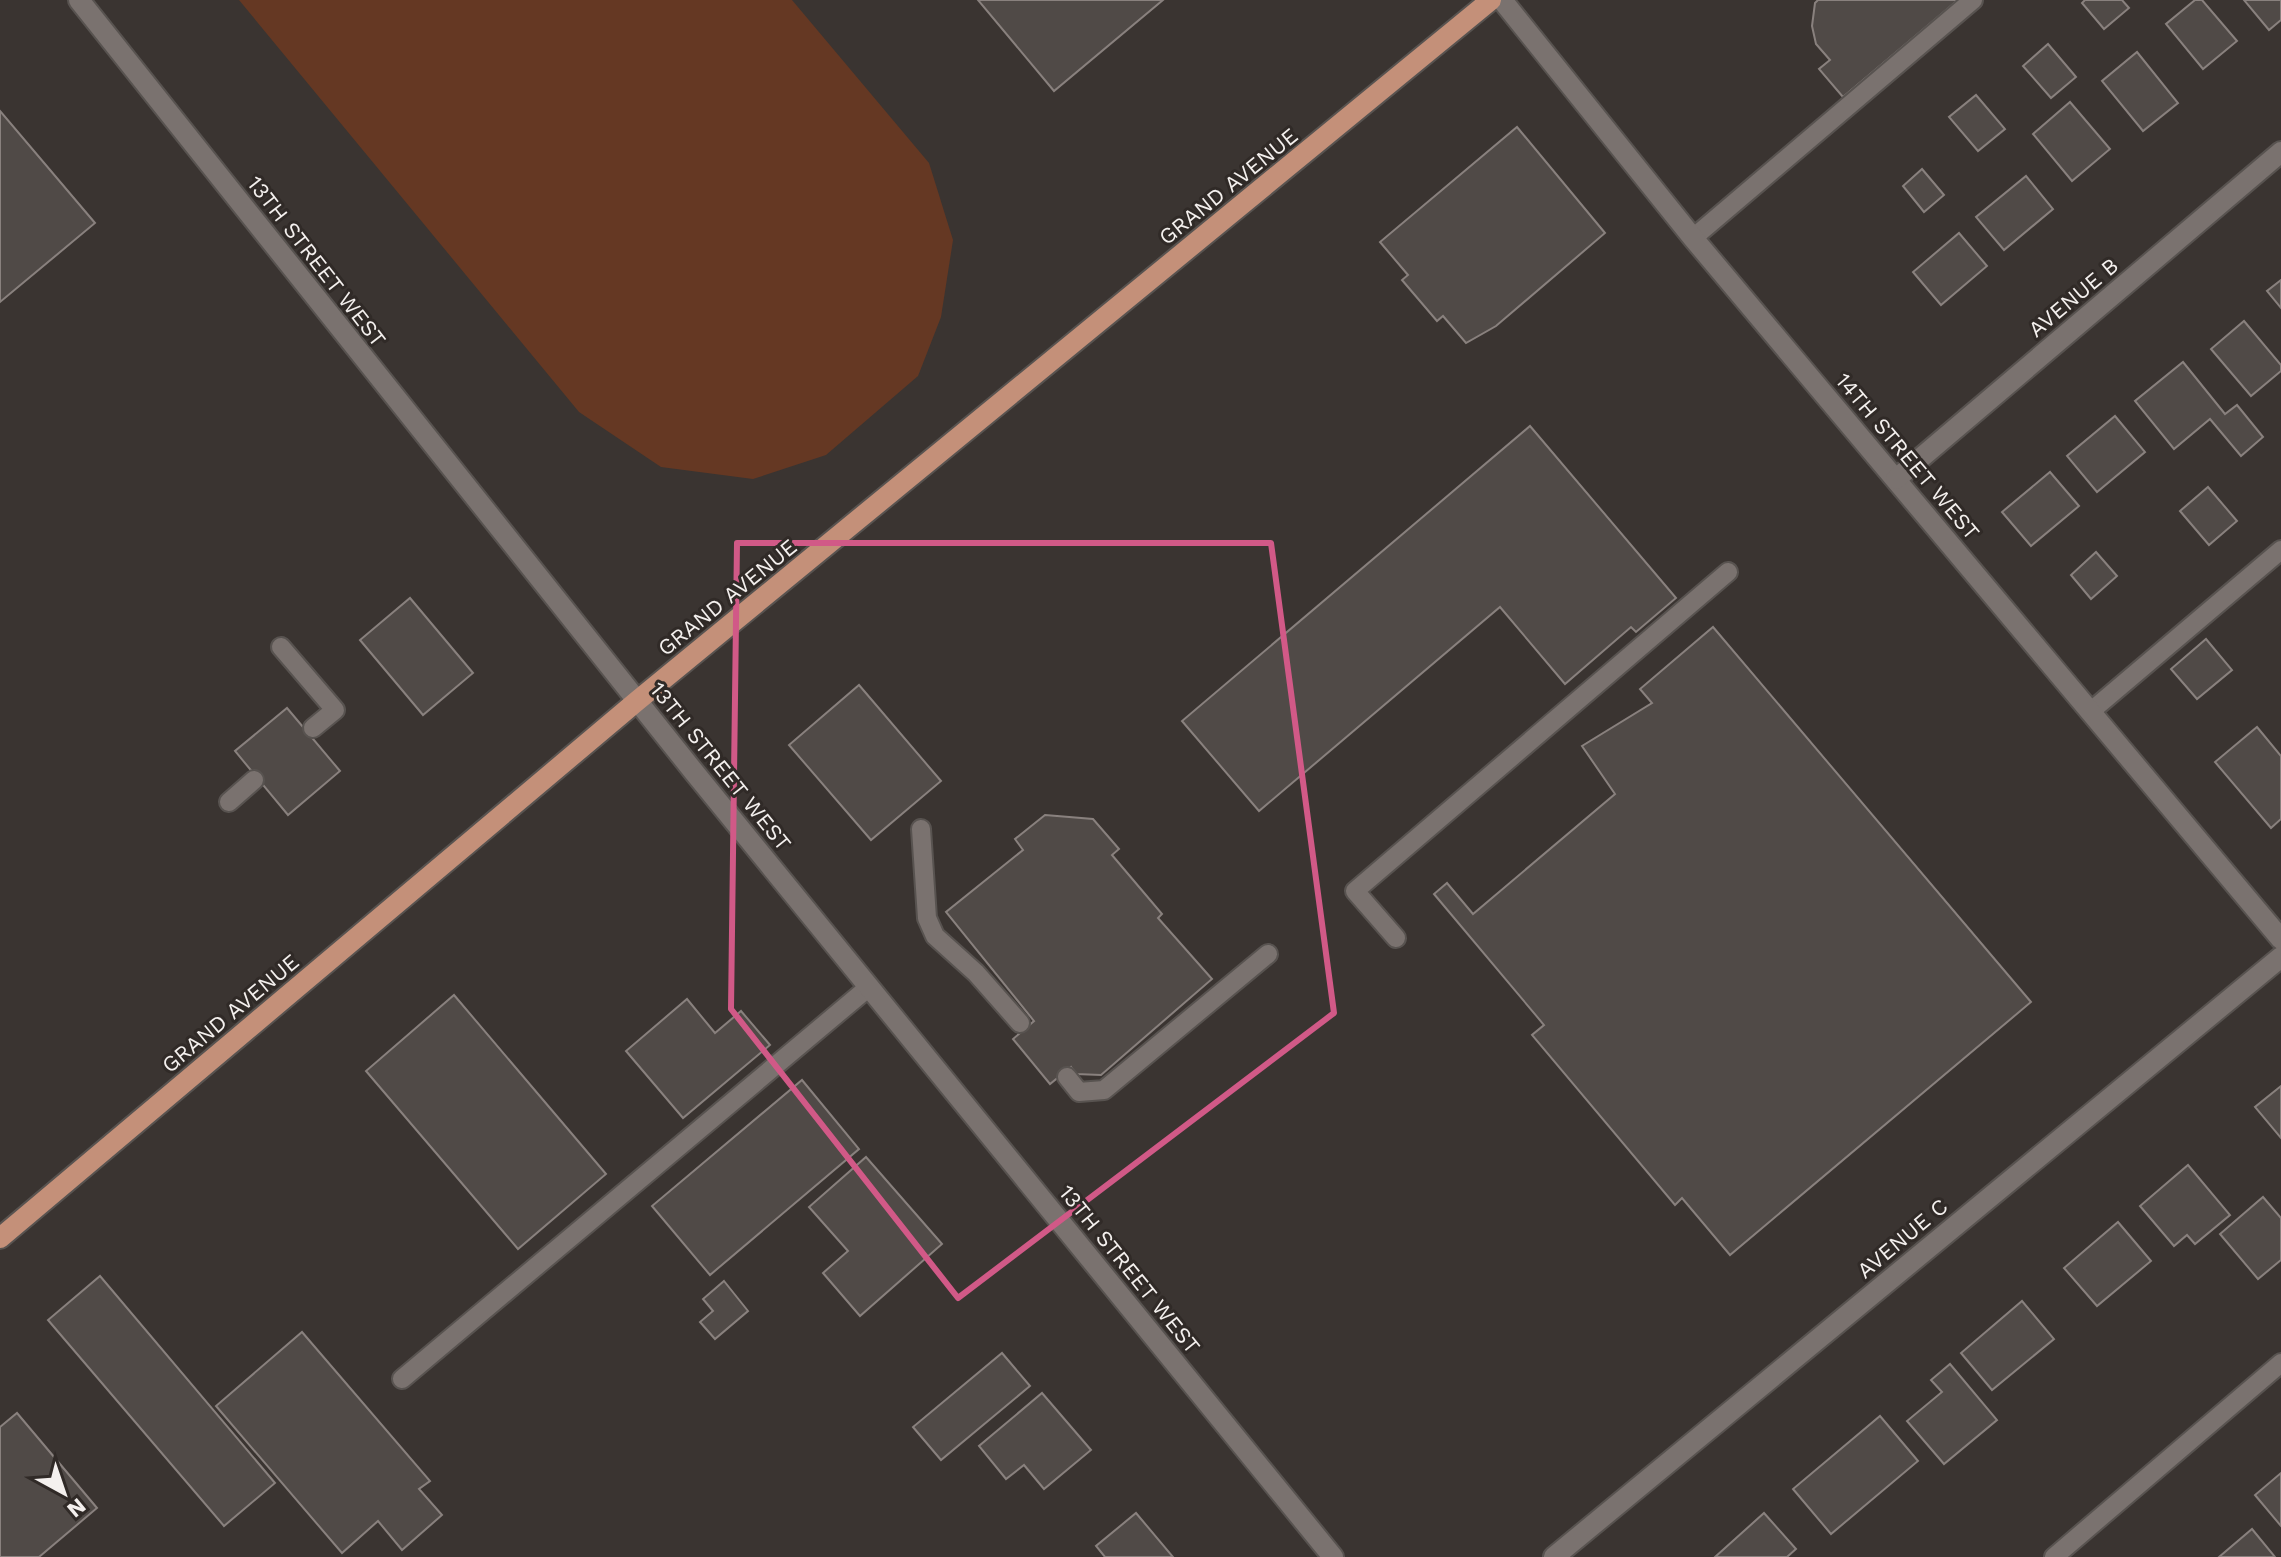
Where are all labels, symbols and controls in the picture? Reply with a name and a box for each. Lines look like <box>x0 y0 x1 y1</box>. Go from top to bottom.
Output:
street label: GRAND AVENUE <box>1154 123 1303 250</box>
street label: 13TH STREET WEST <box>242 171 391 351</box>
street label: AVENUE B <box>2023 253 2123 342</box>
street label: 14TH STREET WEST <box>1831 368 1985 545</box>
street label: GRAND AVENUE <box>653 534 802 661</box>
street label: 13TH STREET WEST <box>645 677 796 856</box>
street label: GRAND AVENUE <box>157 949 304 1078</box>
street label: 13TH STREET WEST <box>1054 1180 1205 1359</box>
street label: AVENUE C <box>1852 1193 1952 1283</box>
north arrow <box>24 1453 104 1533</box>
text: N <box>62 1493 91 1523</box>

